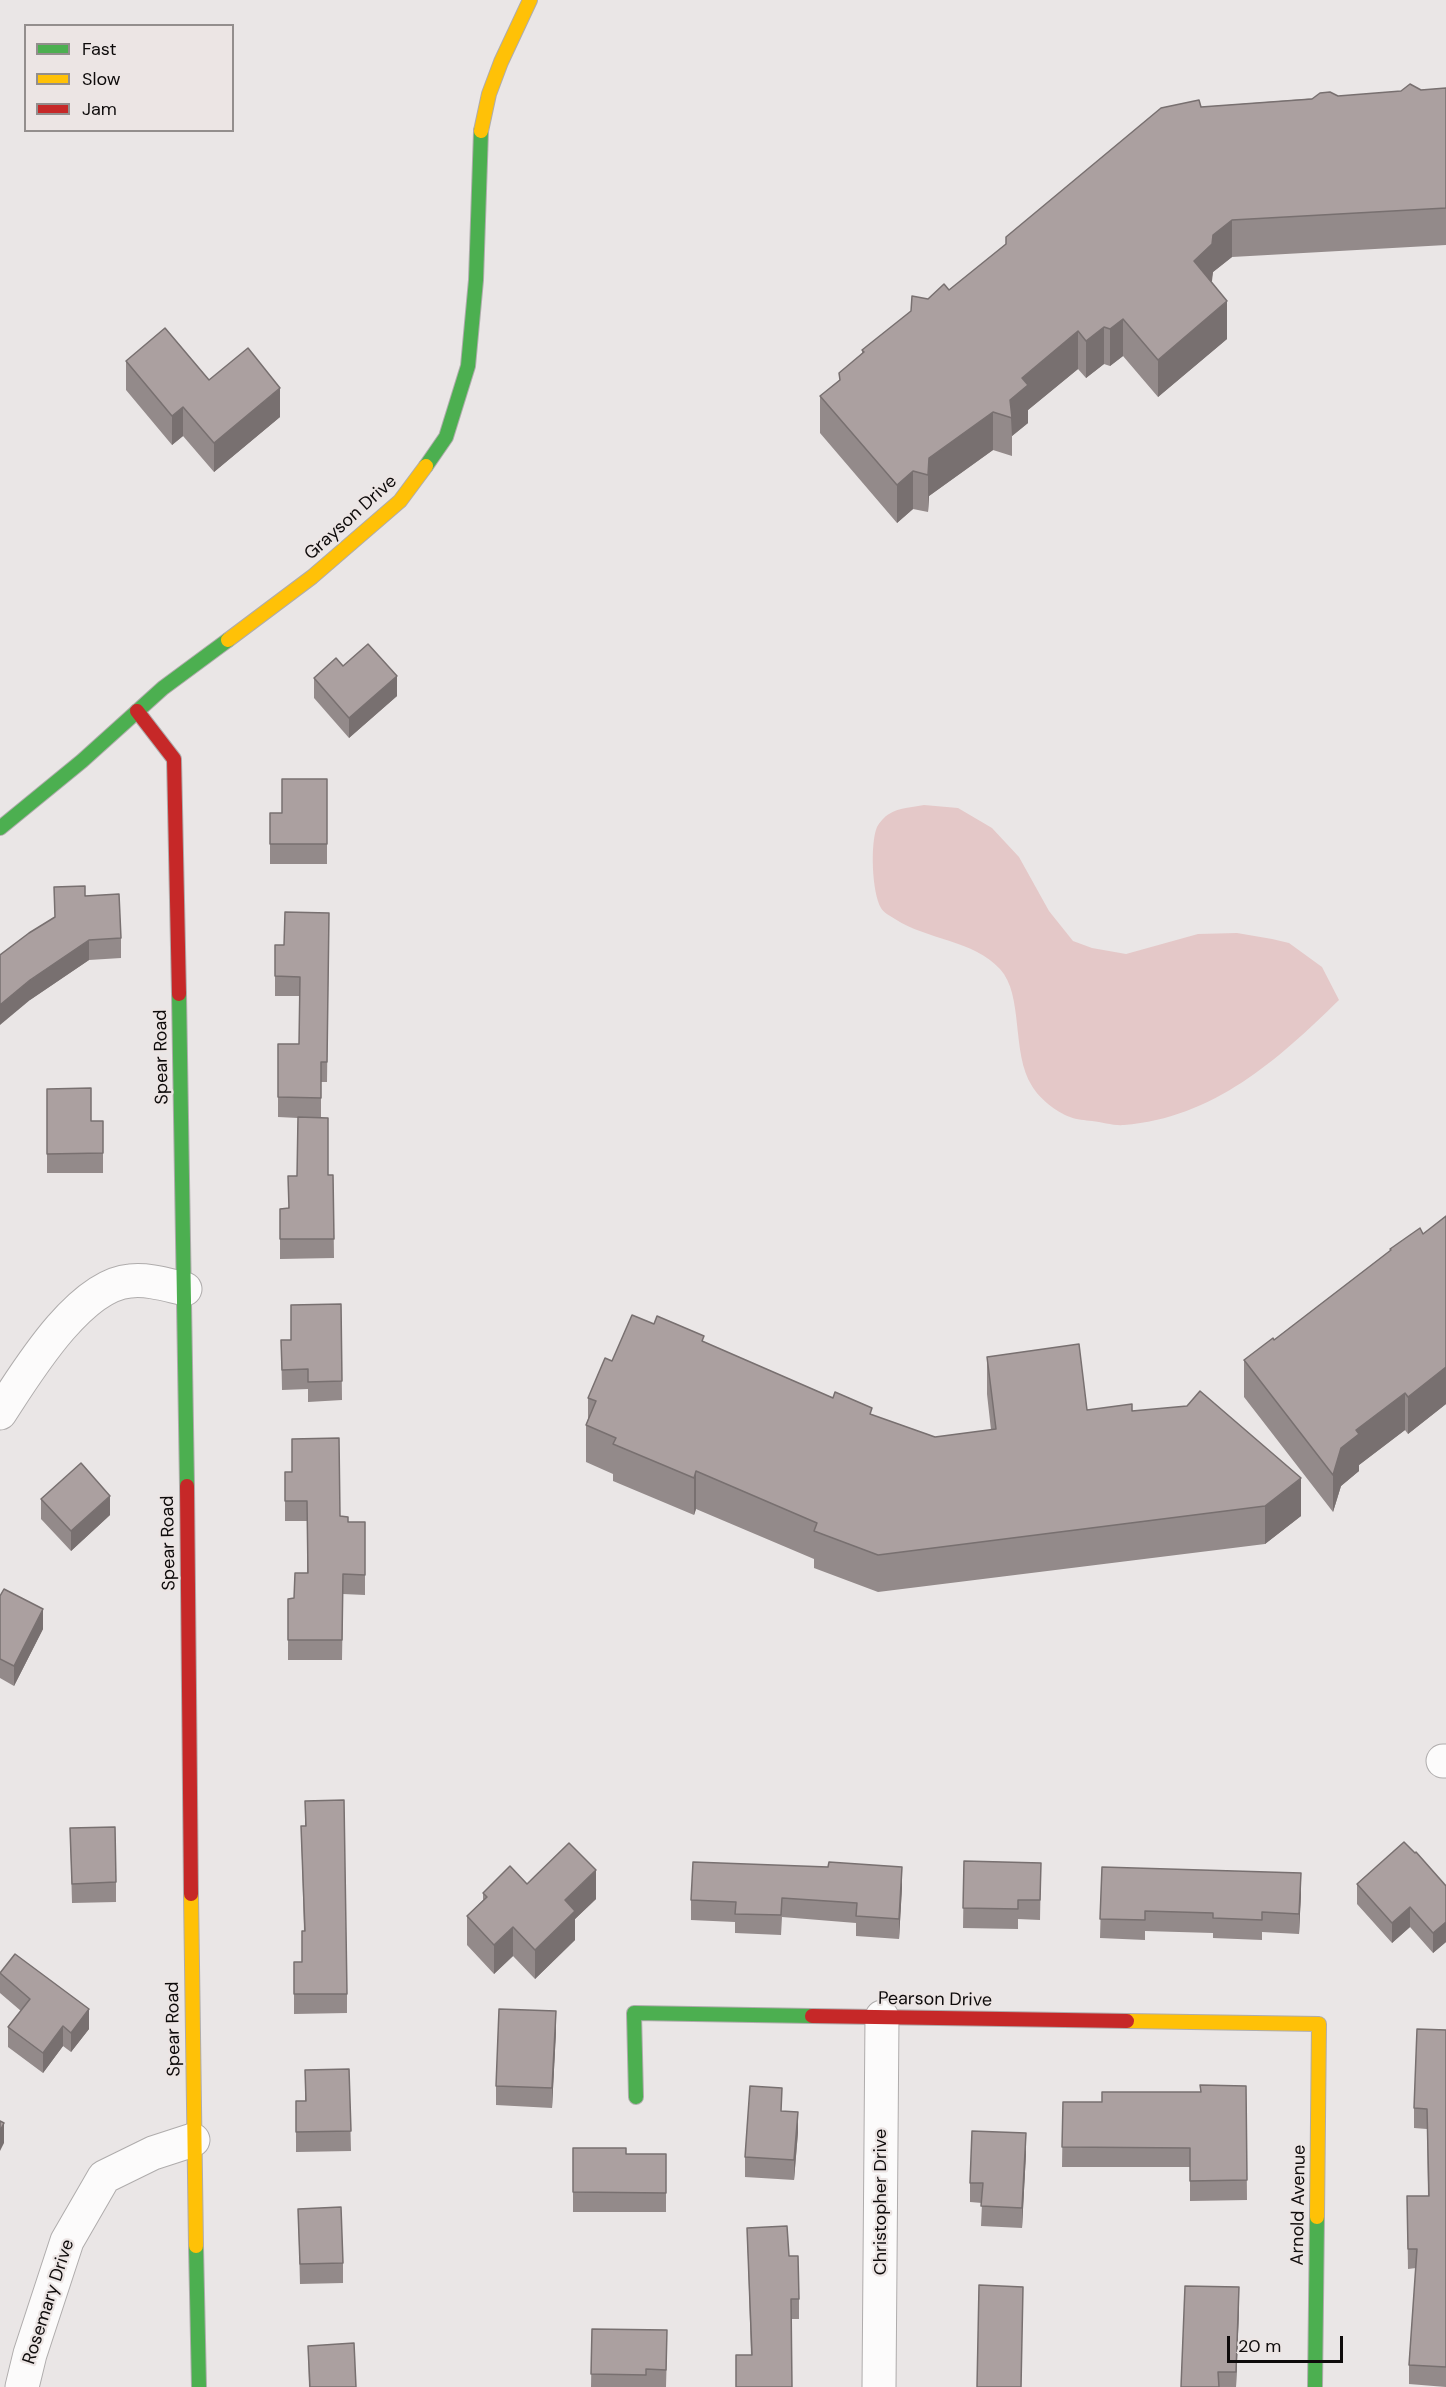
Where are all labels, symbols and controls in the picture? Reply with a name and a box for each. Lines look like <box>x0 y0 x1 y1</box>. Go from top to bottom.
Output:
legend <box>24 24 234 132</box>
text: Fast <box>82 37 117 61</box>
text: Slow <box>82 67 121 91</box>
text: Jam <box>82 97 117 121</box>
street label: Grayson Drive <box>300 471 402 565</box>
street label: Spear Road <box>150 1009 174 1105</box>
street label: Spear Road <box>157 1495 181 1591</box>
street label: Spear Road <box>162 1981 186 2077</box>
street label: Pearson Drive <box>878 1988 992 2012</box>
street label: Christopher Drive <box>870 2129 892 2275</box>
street label: Arnold Avenue <box>1287 2144 1311 2266</box>
street label: Rosemary Drive <box>19 2237 79 2367</box>
scale bar <box>1230 2324 1346 2362</box>
text: 20 m <box>1238 2334 1281 2358</box>

